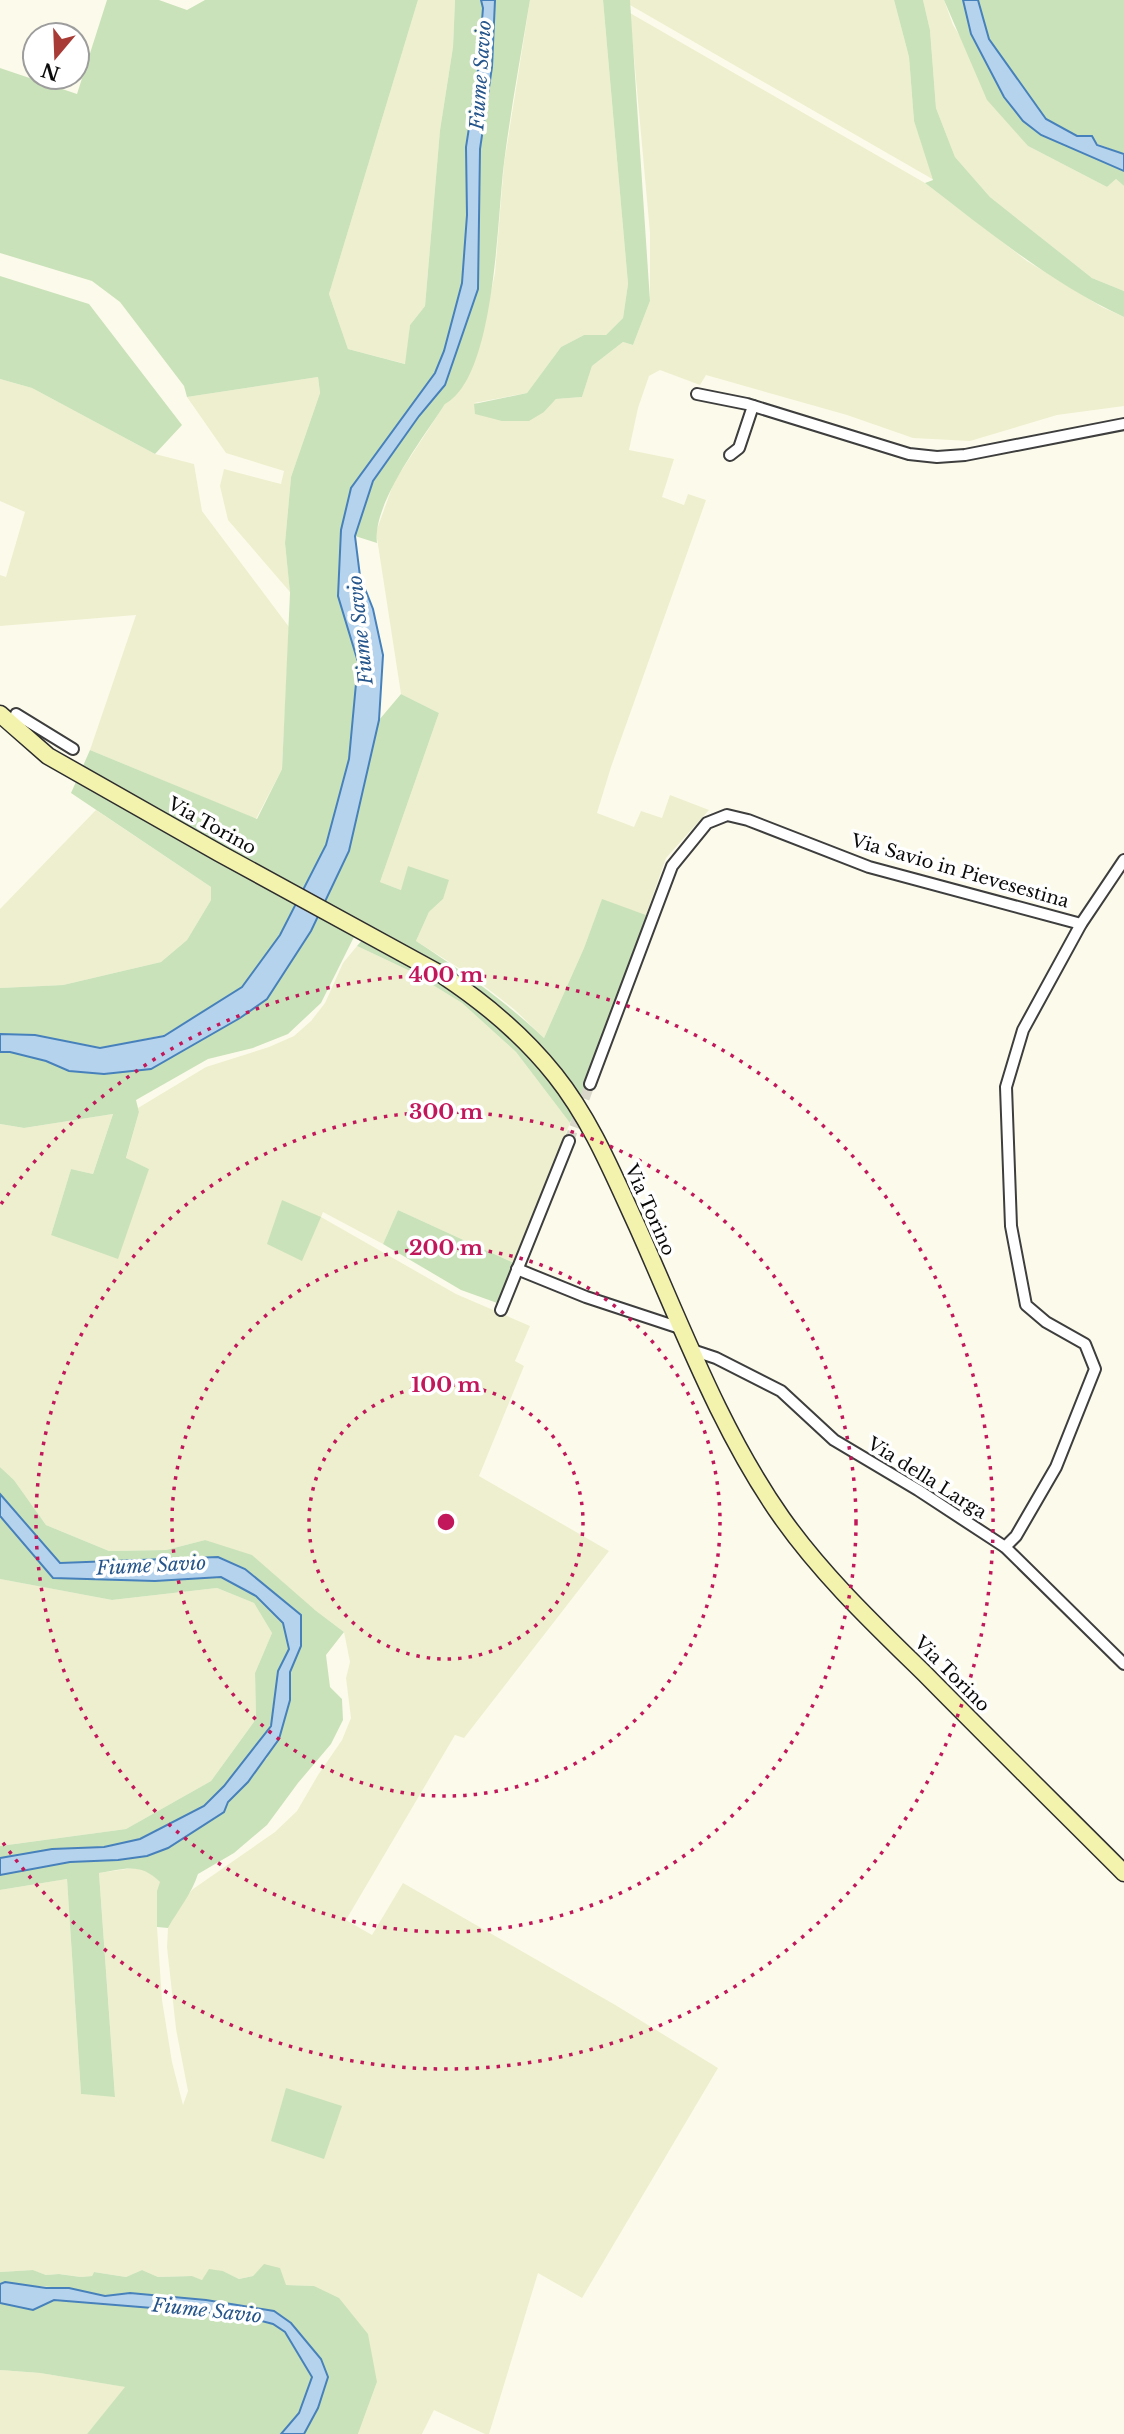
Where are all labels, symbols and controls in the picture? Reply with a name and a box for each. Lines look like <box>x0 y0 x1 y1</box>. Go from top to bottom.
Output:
water label: Fiume Savio <box>465 19 496 132</box>
north arrow <box>21 21 91 91</box>
text: N <box>38 58 63 85</box>
water label: Fiume Savio <box>343 574 378 687</box>
street label: Via Torino <box>163 792 260 859</box>
street label: Via Savio in Pievesestina <box>848 829 1071 913</box>
text: 400 m <box>409 962 483 988</box>
text: 300 m <box>409 1099 483 1125</box>
street label: Via Torino <box>620 1160 680 1259</box>
text: 200 m <box>409 1235 483 1261</box>
text: 100 m <box>411 1372 481 1398</box>
street label: Via della Larga <box>862 1432 991 1524</box>
centre of rings <box>434 1510 458 1534</box>
water label: Fiume Savio <box>94 1551 207 1580</box>
street label: Via Torino <box>909 1631 994 1716</box>
water label: Fiume Savio <box>150 2293 263 2328</box>

